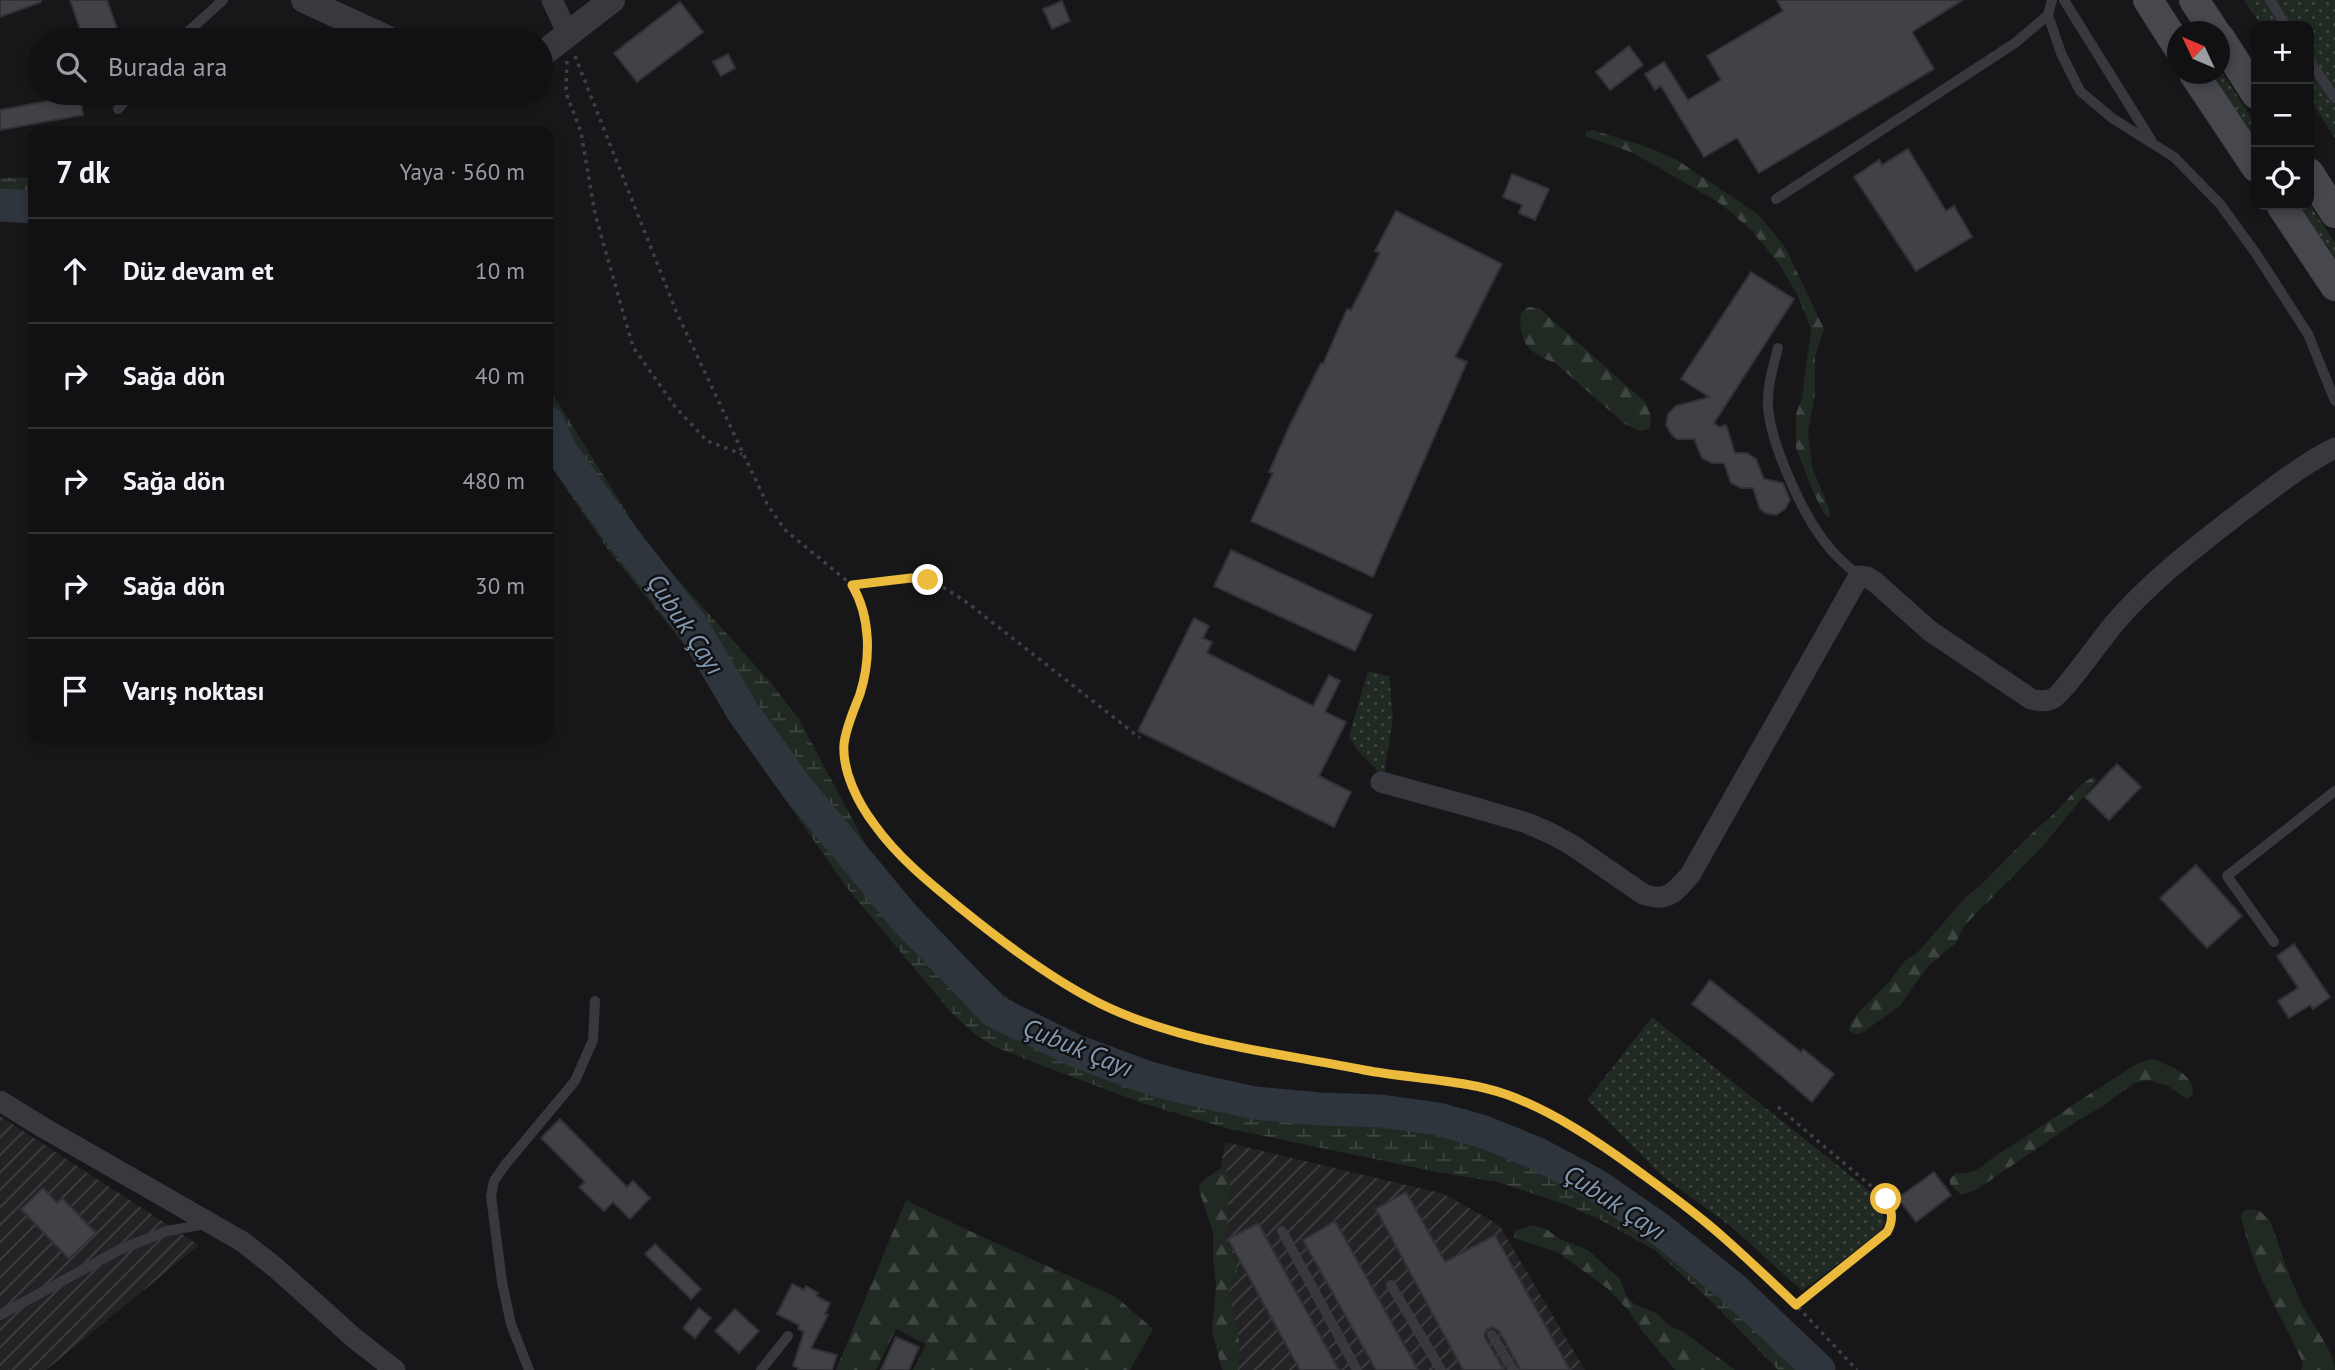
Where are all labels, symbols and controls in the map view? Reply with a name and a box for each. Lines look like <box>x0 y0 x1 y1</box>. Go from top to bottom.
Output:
north arrow <box>2167 21 2230 84</box>
map controls <box>2251 21 2314 210</box>
button: + <box>2251 21 2314 84</box>
search box <box>28 28 553 105</box>
icon: search <box>52 48 90 86</box>
text: Burada ara <box>108 50 227 83</box>
button: − <box>2251 84 2314 147</box>
button: locate <box>2251 147 2314 210</box>
text: 7 dk <box>56 152 110 191</box>
text: Yaya · 560 m <box>399 157 525 186</box>
icon: ahead <box>56 252 94 290</box>
text: Düz devam et <box>123 254 273 287</box>
text: 10 m <box>475 256 525 285</box>
icon: right <box>56 357 94 395</box>
text: Sağa dön <box>123 359 225 392</box>
text: 40 m <box>475 361 525 390</box>
icon: right <box>56 462 94 500</box>
text: Sağa dön <box>123 464 225 497</box>
text: 480 m <box>463 466 525 495</box>
route end <box>912 564 943 595</box>
icon: right <box>56 567 94 605</box>
water label: Çubuk Çayı <box>640 567 732 681</box>
text: Sağa dön <box>123 569 225 602</box>
text: 30 m <box>475 571 525 600</box>
icon: arrive <box>56 672 94 710</box>
text: Varış noktası <box>123 674 265 707</box>
water label: Çubuk Çayı <box>1018 1010 1138 1084</box>
water label: Çubuk Çayı <box>1558 1157 1673 1247</box>
route start <box>1870 1183 1901 1214</box>

